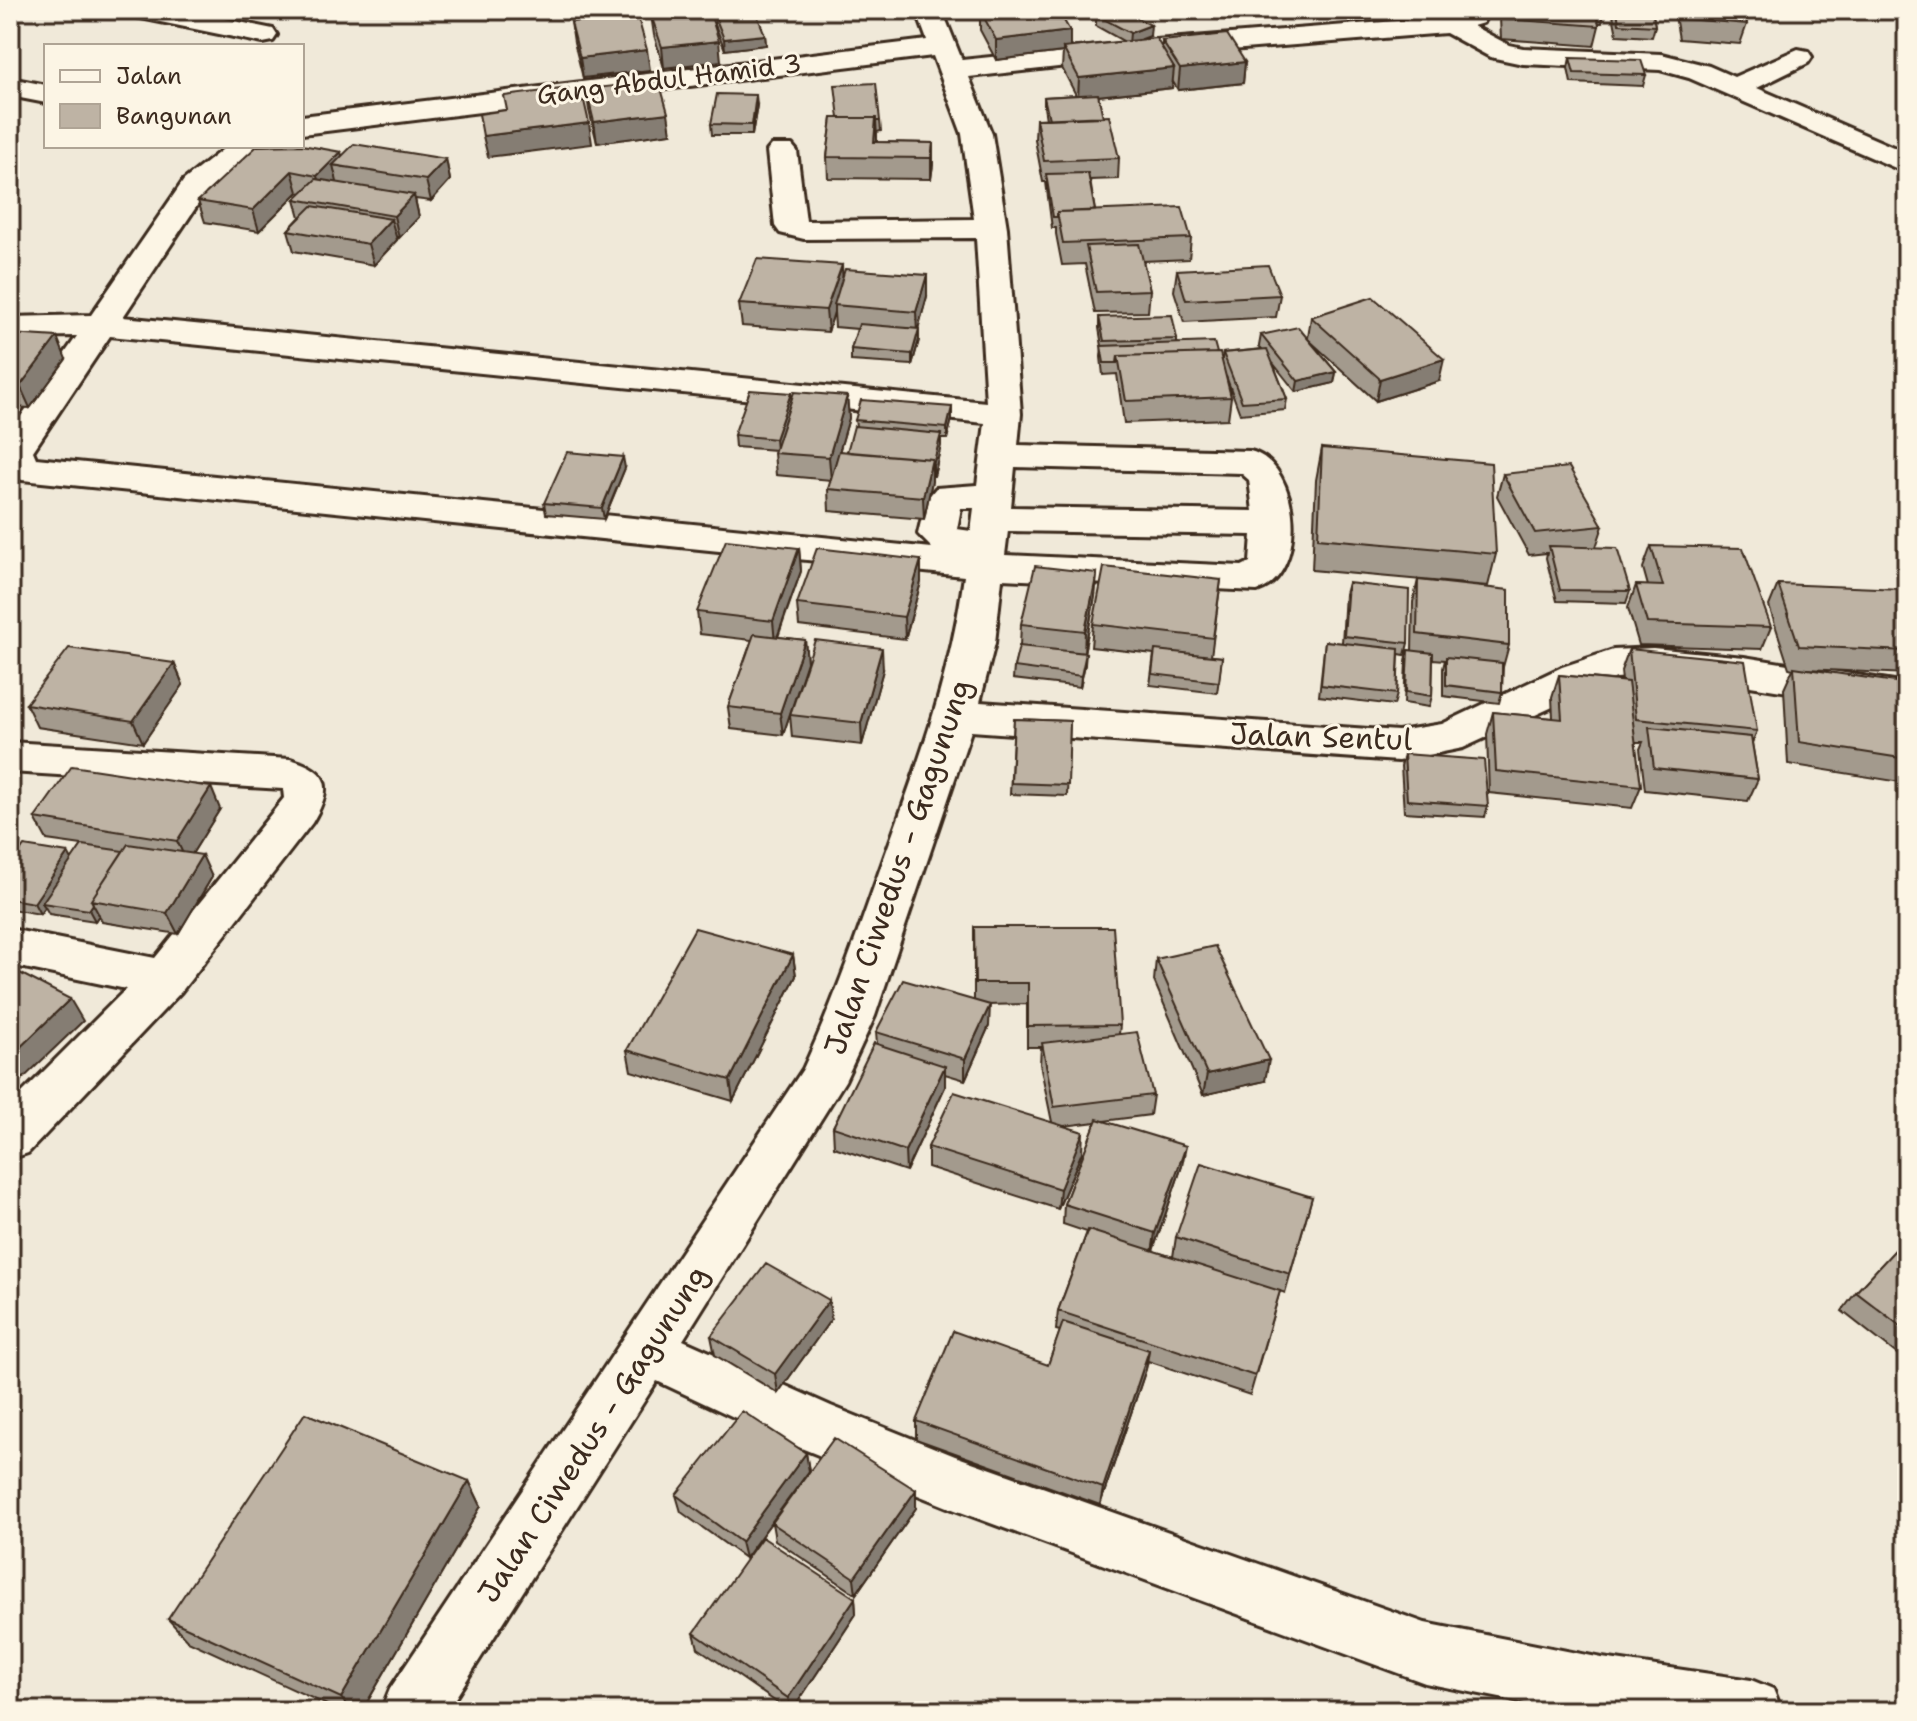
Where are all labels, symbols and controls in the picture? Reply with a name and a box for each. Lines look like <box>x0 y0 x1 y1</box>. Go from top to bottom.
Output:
legend <box>44 44 304 148</box>
street label: Gang Abdul Hamid 3 <box>535 45 803 112</box>
text: Jalan <box>116 60 182 92</box>
text: Bangunan <box>116 100 232 132</box>
street label: Jalan Ciwedus - Gagunung <box>814 673 981 1060</box>
street label: Jalan Sentul <box>1229 713 1413 760</box>
street label: Jalan Ciwedus - Gagunung <box>468 1257 717 1610</box>

